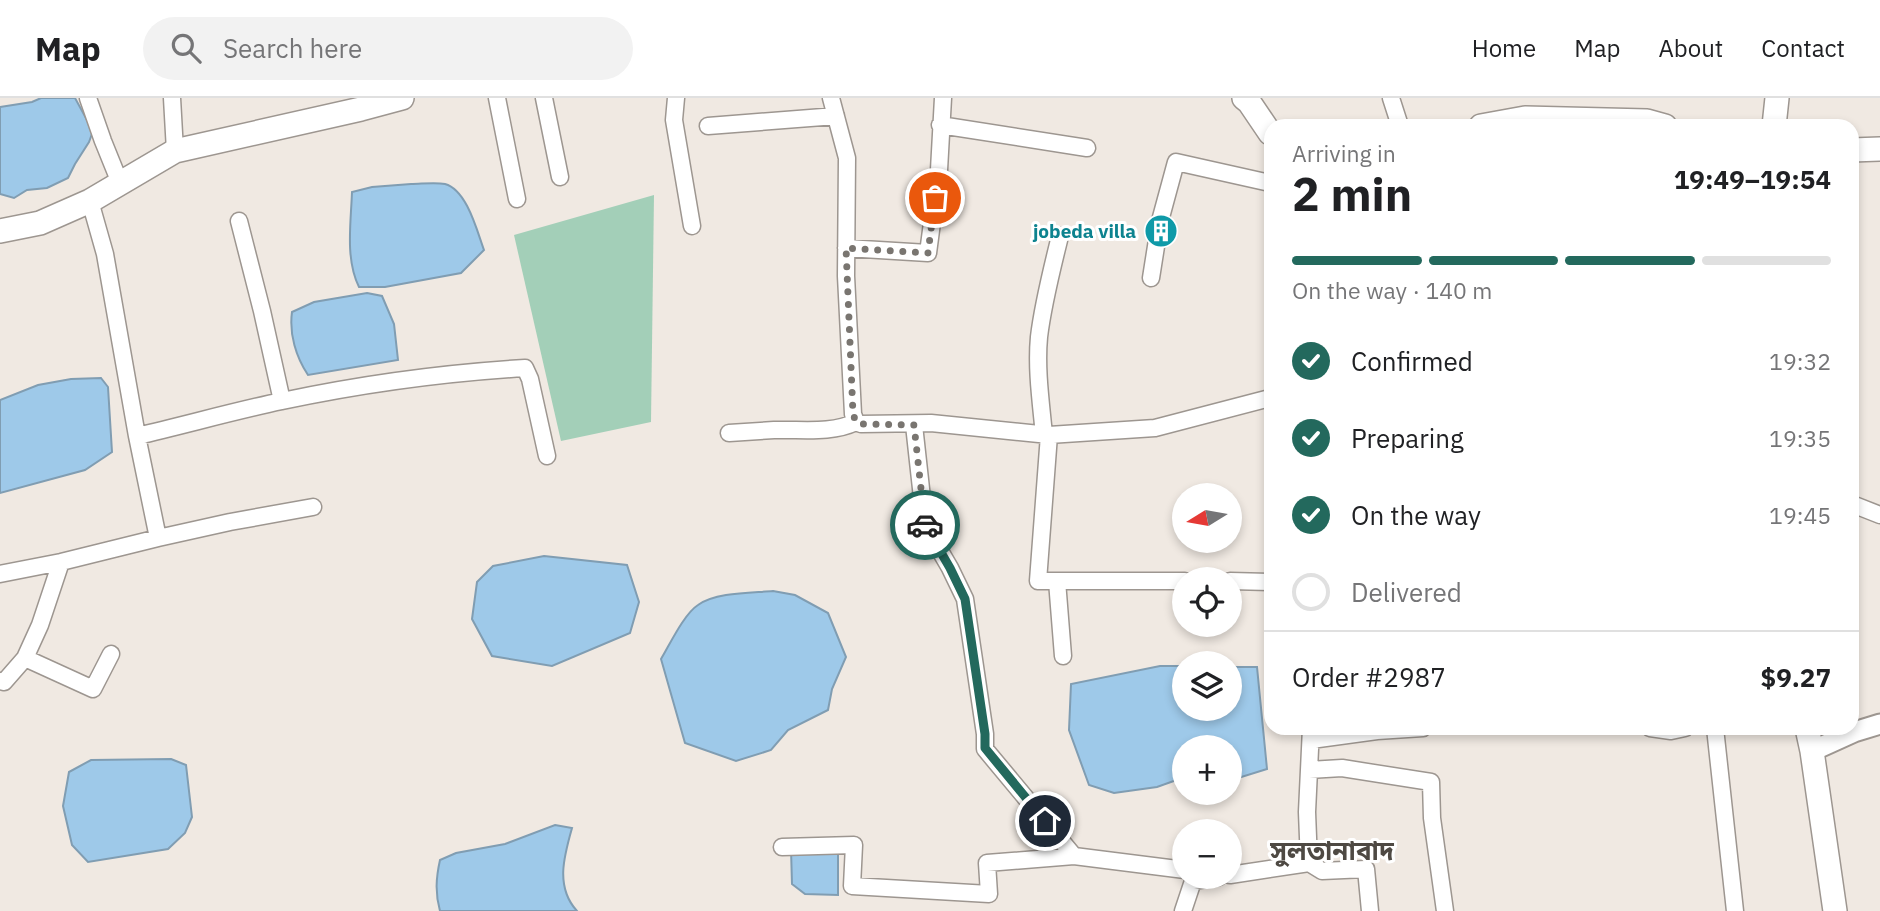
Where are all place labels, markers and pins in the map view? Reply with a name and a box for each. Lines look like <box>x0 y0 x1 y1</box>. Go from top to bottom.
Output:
pin <box>905 168 965 228</box>
building icon: jobeda villa <box>1142 212 1180 250</box>
place label: jobeda villa <box>1032 219 1136 243</box>
pin <box>1015 791 1075 851</box>

